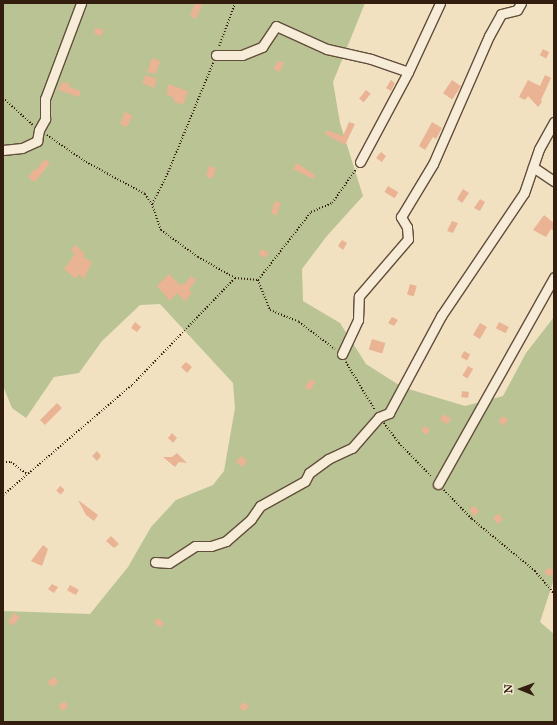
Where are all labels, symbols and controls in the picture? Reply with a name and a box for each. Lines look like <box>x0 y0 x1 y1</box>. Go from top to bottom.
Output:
north arrow <box>501 669 541 709</box>
text: N <box>502 684 515 694</box>

